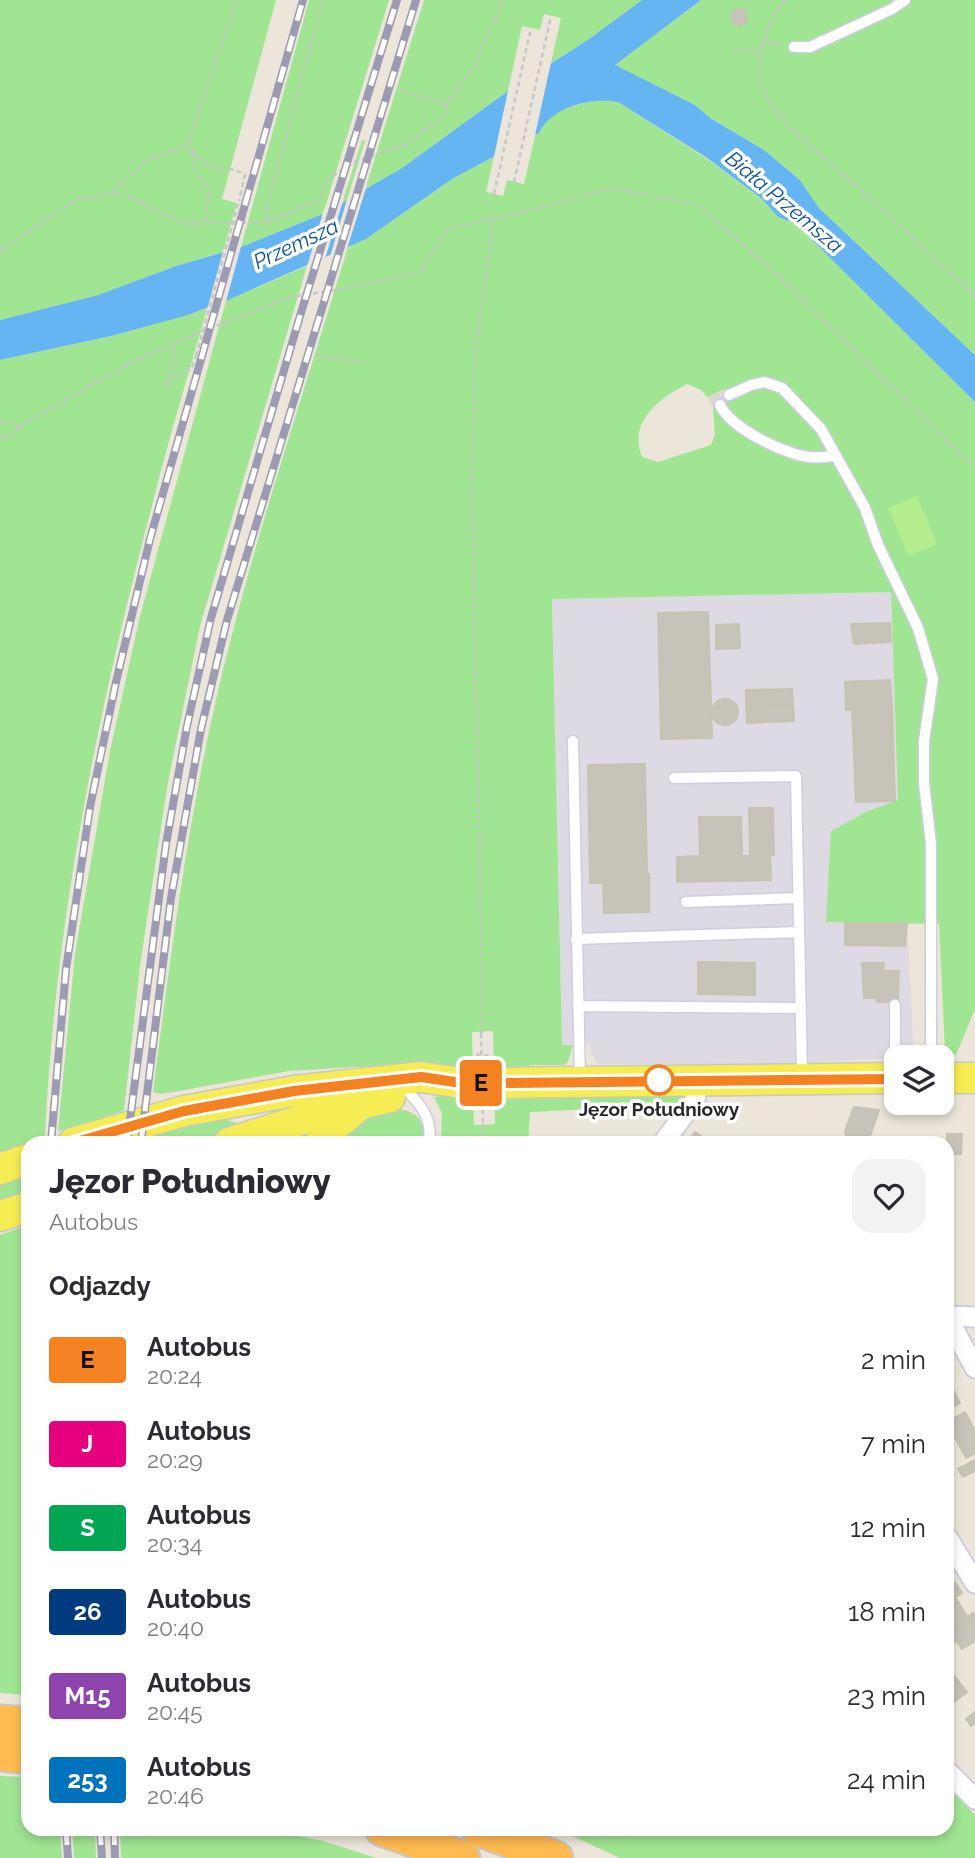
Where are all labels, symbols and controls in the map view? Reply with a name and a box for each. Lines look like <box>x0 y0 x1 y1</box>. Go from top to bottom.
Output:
water label: Biała Przemsza <box>721 145 848 258</box>
water label: Przemsza <box>249 213 342 274</box>
map controls <box>884 1045 954 1115</box>
button: layers <box>884 1045 954 1115</box>
line badge: E <box>458 1060 504 1106</box>
marker: Jęzor Południowy <box>644 1065 674 1095</box>
text: E <box>474 1068 488 1097</box>
place label: Jęzor Południowy <box>579 1098 740 1120</box>
button: heart <box>852 1159 926 1233</box>
text: Jęzor Południowy <box>49 1162 331 1201</box>
text: Autobus <box>49 1208 138 1235</box>
text: Odjazdy <box>49 1271 151 1301</box>
text: Autobus <box>147 1332 251 1362</box>
text: E <box>80 1345 95 1374</box>
text: 2 min <box>861 1345 926 1375</box>
text: 20:24 <box>147 1362 202 1389</box>
text: Autobus <box>147 1416 251 1446</box>
text: J <box>82 1429 93 1458</box>
text: 7 min <box>861 1429 926 1459</box>
text: 20:29 <box>147 1446 203 1473</box>
text: Autobus <box>147 1500 251 1530</box>
text: S <box>80 1513 95 1542</box>
text: 12 min <box>850 1513 926 1543</box>
text: 20:34 <box>147 1530 202 1557</box>
text: Autobus <box>147 1584 251 1614</box>
text: 26 <box>73 1597 102 1626</box>
text: 18 min <box>848 1597 926 1627</box>
text: 20:40 <box>147 1614 204 1641</box>
text: Autobus <box>147 1668 251 1698</box>
text: M15 <box>65 1681 110 1710</box>
text: 23 min <box>847 1681 926 1711</box>
text: 20:45 <box>147 1698 202 1725</box>
text: Autobus <box>147 1752 251 1782</box>
text: 253 <box>67 1765 108 1794</box>
text: 24 min <box>847 1765 926 1795</box>
text: 20:46 <box>147 1782 204 1809</box>

